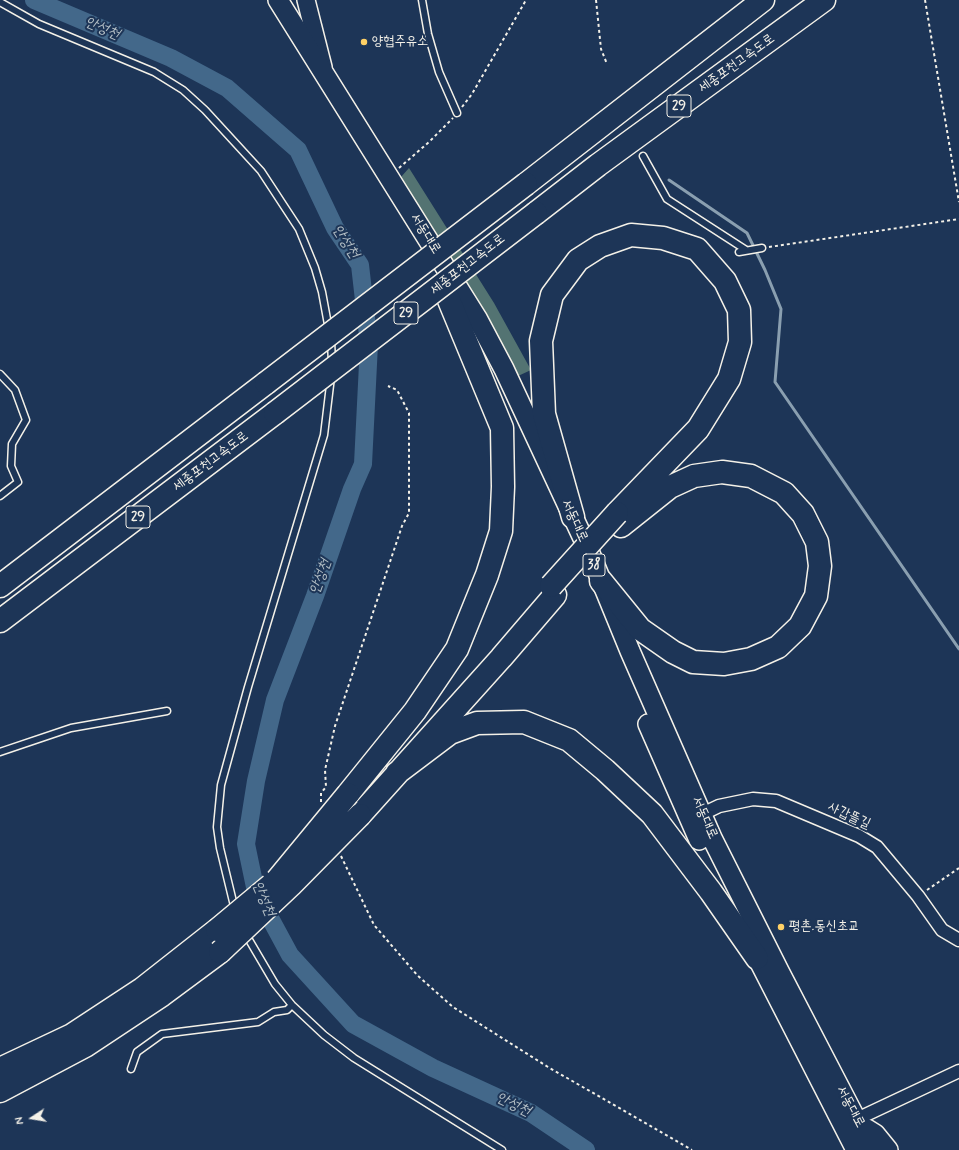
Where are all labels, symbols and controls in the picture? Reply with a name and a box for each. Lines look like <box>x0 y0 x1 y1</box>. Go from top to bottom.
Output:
water label: 안성천 <box>82 14 122 44</box>
street label: 세종포천고속도로 <box>696 31 778 97</box>
place label: 양협주유소 <box>372 34 428 50</box>
marker: 양협주유소 <box>359 37 369 47</box>
road number: 29 <box>667 95 691 117</box>
street label: 서동대로 <box>406 210 444 258</box>
water label: 안성천 <box>328 222 362 262</box>
street label: 세종포천고속도로 <box>427 231 509 299</box>
road number: 29 <box>394 302 418 324</box>
street label: 세종포천고속도로 <box>170 428 252 496</box>
street label: 서동대로 <box>557 497 591 545</box>
road number: 29 <box>126 506 150 528</box>
road number: 38 <box>583 554 605 576</box>
water label: 안성천 <box>306 557 336 597</box>
street label: 서동대로 <box>687 794 721 842</box>
street label: 사갑뜰길 <box>825 799 873 833</box>
water label: 안성천 <box>248 879 278 919</box>
place label: 평촌.동신초교 <box>789 919 860 935</box>
marker: 평촌.동신초교 <box>776 922 786 932</box>
street label: 서동대로 <box>832 1083 868 1131</box>
water label: 안성천 <box>493 1089 533 1121</box>
north arrow <box>12 1098 52 1138</box>
text: N <box>13 1115 28 1126</box>

